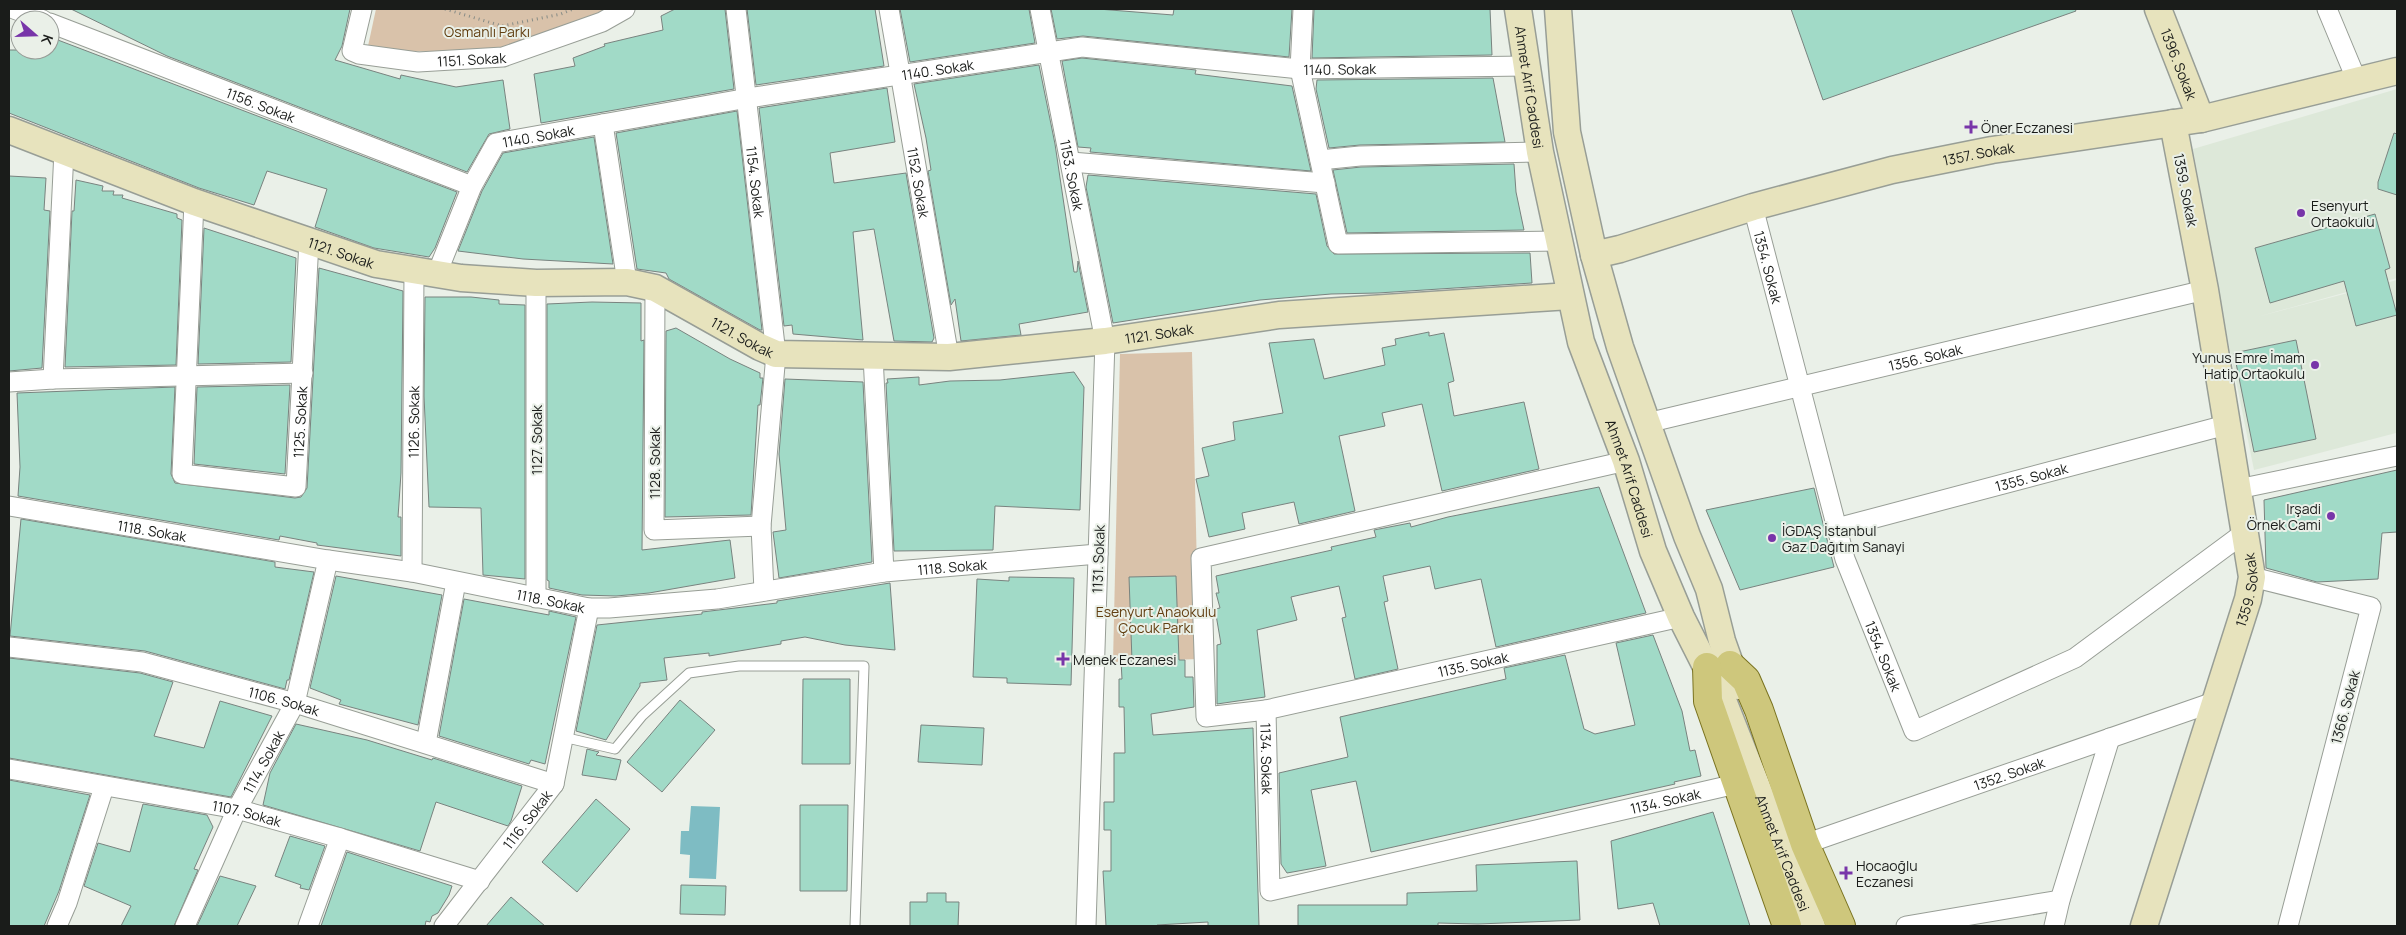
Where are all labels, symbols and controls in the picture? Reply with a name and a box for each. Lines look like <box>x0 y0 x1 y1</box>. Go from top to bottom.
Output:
north arrow <box>10 10 60 60</box>
park label: Osmanlı Parkı <box>444 22 530 41</box>
street label: Ahmet Arif Caddesi <box>1511 24 1549 150</box>
street label: 1396. Sokak <box>2157 25 2202 104</box>
text: K <box>37 32 58 48</box>
street label: 1151. Sokak <box>437 47 508 70</box>
street label: 1140. Sokak <box>900 54 976 84</box>
street label: 1140. Sokak <box>1303 58 1377 78</box>
street label: 1156. Sokak <box>223 82 299 127</box>
place label: Öner Eczanesi <box>1981 118 2073 137</box>
street label: 1140. Sokak <box>501 120 577 151</box>
marker: Öner Eczanesi <box>1965 121 1977 133</box>
street label: 1357. Sokak <box>1941 137 2016 169</box>
street label: 1153. Sokak <box>1056 138 1089 213</box>
street label: 1154. Sokak <box>742 145 770 220</box>
street label: 1152. Sokak <box>903 146 935 220</box>
street label: 1359. Sokak <box>2170 152 2203 229</box>
place label: Esenyurt Ortaokulu <box>2311 196 2375 231</box>
marker: Esenyurt Ortaokulu <box>2295 207 2307 219</box>
street label: 1354. Sokak <box>1750 229 1788 306</box>
street label: 1121. Sokak <box>306 232 378 273</box>
street label: 1121. Sokak <box>708 312 778 362</box>
street label: 1121. Sokak <box>1123 318 1195 347</box>
street label: 1356. Sokak <box>1887 339 1965 375</box>
place label: Yunus Emre İmam Hatip Ortaokulu <box>2192 348 2305 383</box>
marker: Yunus Emre İmam Hatip Ortaokulu <box>2309 359 2321 371</box>
street label: 1125. Sokak <box>288 385 311 459</box>
street label: 1126. Sokak <box>403 385 423 458</box>
street label: 1127. Sokak <box>527 404 546 475</box>
street label: Ahmet Arif Caddesi <box>1601 416 1658 540</box>
street label: 1128. Sokak <box>645 426 664 499</box>
street label: 1355. Sokak <box>1993 458 2071 495</box>
place label: Irşadi Örnek Cami <box>2247 499 2321 534</box>
marker: Irşadi Örnek Cami <box>2325 510 2337 522</box>
street label: 1118. Sokak <box>116 515 189 546</box>
place label: İGDAŞ İstanbul Gaz Dağıtım Sanayi <box>1782 521 1905 556</box>
street label: 1131. Sokak <box>1087 523 1109 594</box>
marker: İGDAŞ İstanbul Gaz Dağıtım Sanayi <box>1766 532 1778 544</box>
street label: 1359. Sokak <box>2230 551 2262 629</box>
street label: 1118. Sokak <box>917 554 989 579</box>
street label: 1118. Sokak <box>515 584 588 617</box>
park label: Esenyurt Anaokulu Çocuk Parkı <box>1096 602 1216 637</box>
street label: 1354. Sokak <box>1861 618 1907 695</box>
street label: 1135. Sokak <box>1436 646 1511 681</box>
place label: Menek Eczanesi <box>1073 650 1177 669</box>
marker: Menek Eczanesi <box>1057 653 1069 665</box>
street label: 1366. Sokak <box>2326 667 2364 746</box>
street label: 1106. Sokak <box>246 681 323 720</box>
street label: 1134. Sokak <box>1257 723 1277 796</box>
street label: 1114. Sokak <box>238 726 288 797</box>
street label: 1352. Sokak <box>1971 752 2048 794</box>
street label: 1134. Sokak <box>1628 783 1703 818</box>
street label: 1116. Sokak <box>498 785 556 853</box>
street label: Ahmet Arif Caddesi <box>1751 792 1815 914</box>
street label: 1107. Sokak <box>211 795 285 831</box>
place label: Hocaoğlu Eczanesi <box>1856 856 1918 891</box>
marker: Hocaoğlu Eczanesi <box>1840 867 1852 879</box>

